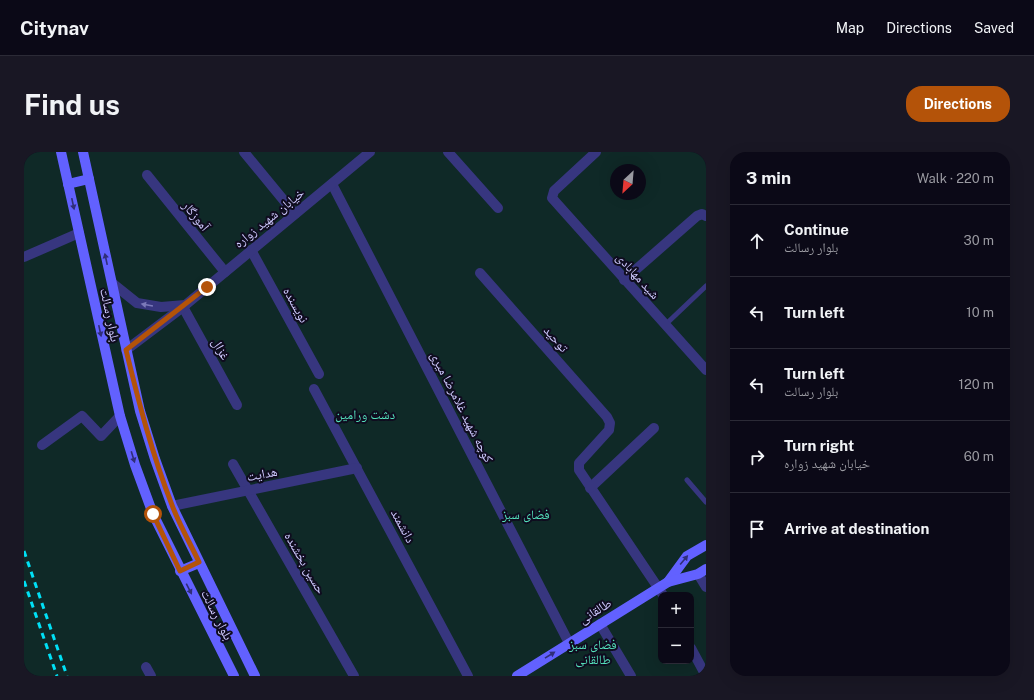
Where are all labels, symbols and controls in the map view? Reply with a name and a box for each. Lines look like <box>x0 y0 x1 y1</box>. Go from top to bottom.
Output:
text: Citynav <box>20 17 89 39</box>
text: Map <box>836 20 864 36</box>
text: Directions <box>886 20 952 36</box>
text: Saved <box>974 20 1014 36</box>
button: Directions <box>906 86 1010 122</box>
text: Find us <box>24 88 120 121</box>
north arrow <box>610 164 646 200</box>
text: 3 min <box>746 168 791 188</box>
text: Walk · 220 m <box>917 171 994 186</box>
street label: خیابان شهید زواره <box>231 185 308 252</box>
street label: آموزگار <box>178 197 213 235</box>
one-way arrow <box>70 198 76 210</box>
text: Continue <box>784 221 849 238</box>
icon: ahead <box>746 230 768 252</box>
text: 30 m <box>964 233 994 248</box>
text: بلوار رسالت <box>784 240 838 255</box>
street label: شید مهابادی <box>613 250 663 303</box>
one-way arrow <box>103 253 109 265</box>
route end <box>198 278 216 296</box>
street label: نویسنده <box>279 285 312 326</box>
street label: بلوار رسالت <box>96 287 123 343</box>
one-way arrow <box>141 302 153 308</box>
icon: left <box>746 302 768 324</box>
text: Turn left <box>784 304 845 321</box>
text: 10 m <box>966 305 994 320</box>
street label: توحید <box>540 323 572 356</box>
one-way arrow <box>98 325 104 337</box>
street label: غزال <box>208 335 233 363</box>
street label: کوچه شهید غلامرضا میری <box>427 349 497 466</box>
text: Turn left <box>784 365 845 382</box>
icon: left <box>746 374 768 396</box>
text: 120 m <box>959 377 994 392</box>
text: بلوار رسالت <box>784 384 838 399</box>
park label: دشت ورامین <box>335 407 395 423</box>
text: Turn right <box>784 437 854 454</box>
icon: right <box>746 446 768 468</box>
text: 60 m <box>964 449 994 464</box>
one-way arrow <box>130 451 136 463</box>
text: خیابان شهید زواره <box>784 456 870 471</box>
street label: هدایت <box>245 464 279 485</box>
route start <box>144 505 162 523</box>
street label: دانشمند <box>388 507 418 545</box>
park label: فضای سبز <box>501 507 550 523</box>
icon: arrive <box>746 518 768 540</box>
text: Arrive at destination <box>784 520 929 537</box>
street label: حسین بخشنده <box>281 530 329 597</box>
one-way arrow <box>680 555 689 566</box>
one-way arrow <box>186 583 192 595</box>
street label: بلوار رسالت <box>197 587 236 643</box>
map controls <box>658 592 694 664</box>
button: + <box>658 592 694 628</box>
street label: طالقانی <box>576 595 615 628</box>
button: − <box>658 628 694 664</box>
park label: فضای سبز طالقانی <box>568 637 617 668</box>
one-way arrow <box>544 652 556 659</box>

